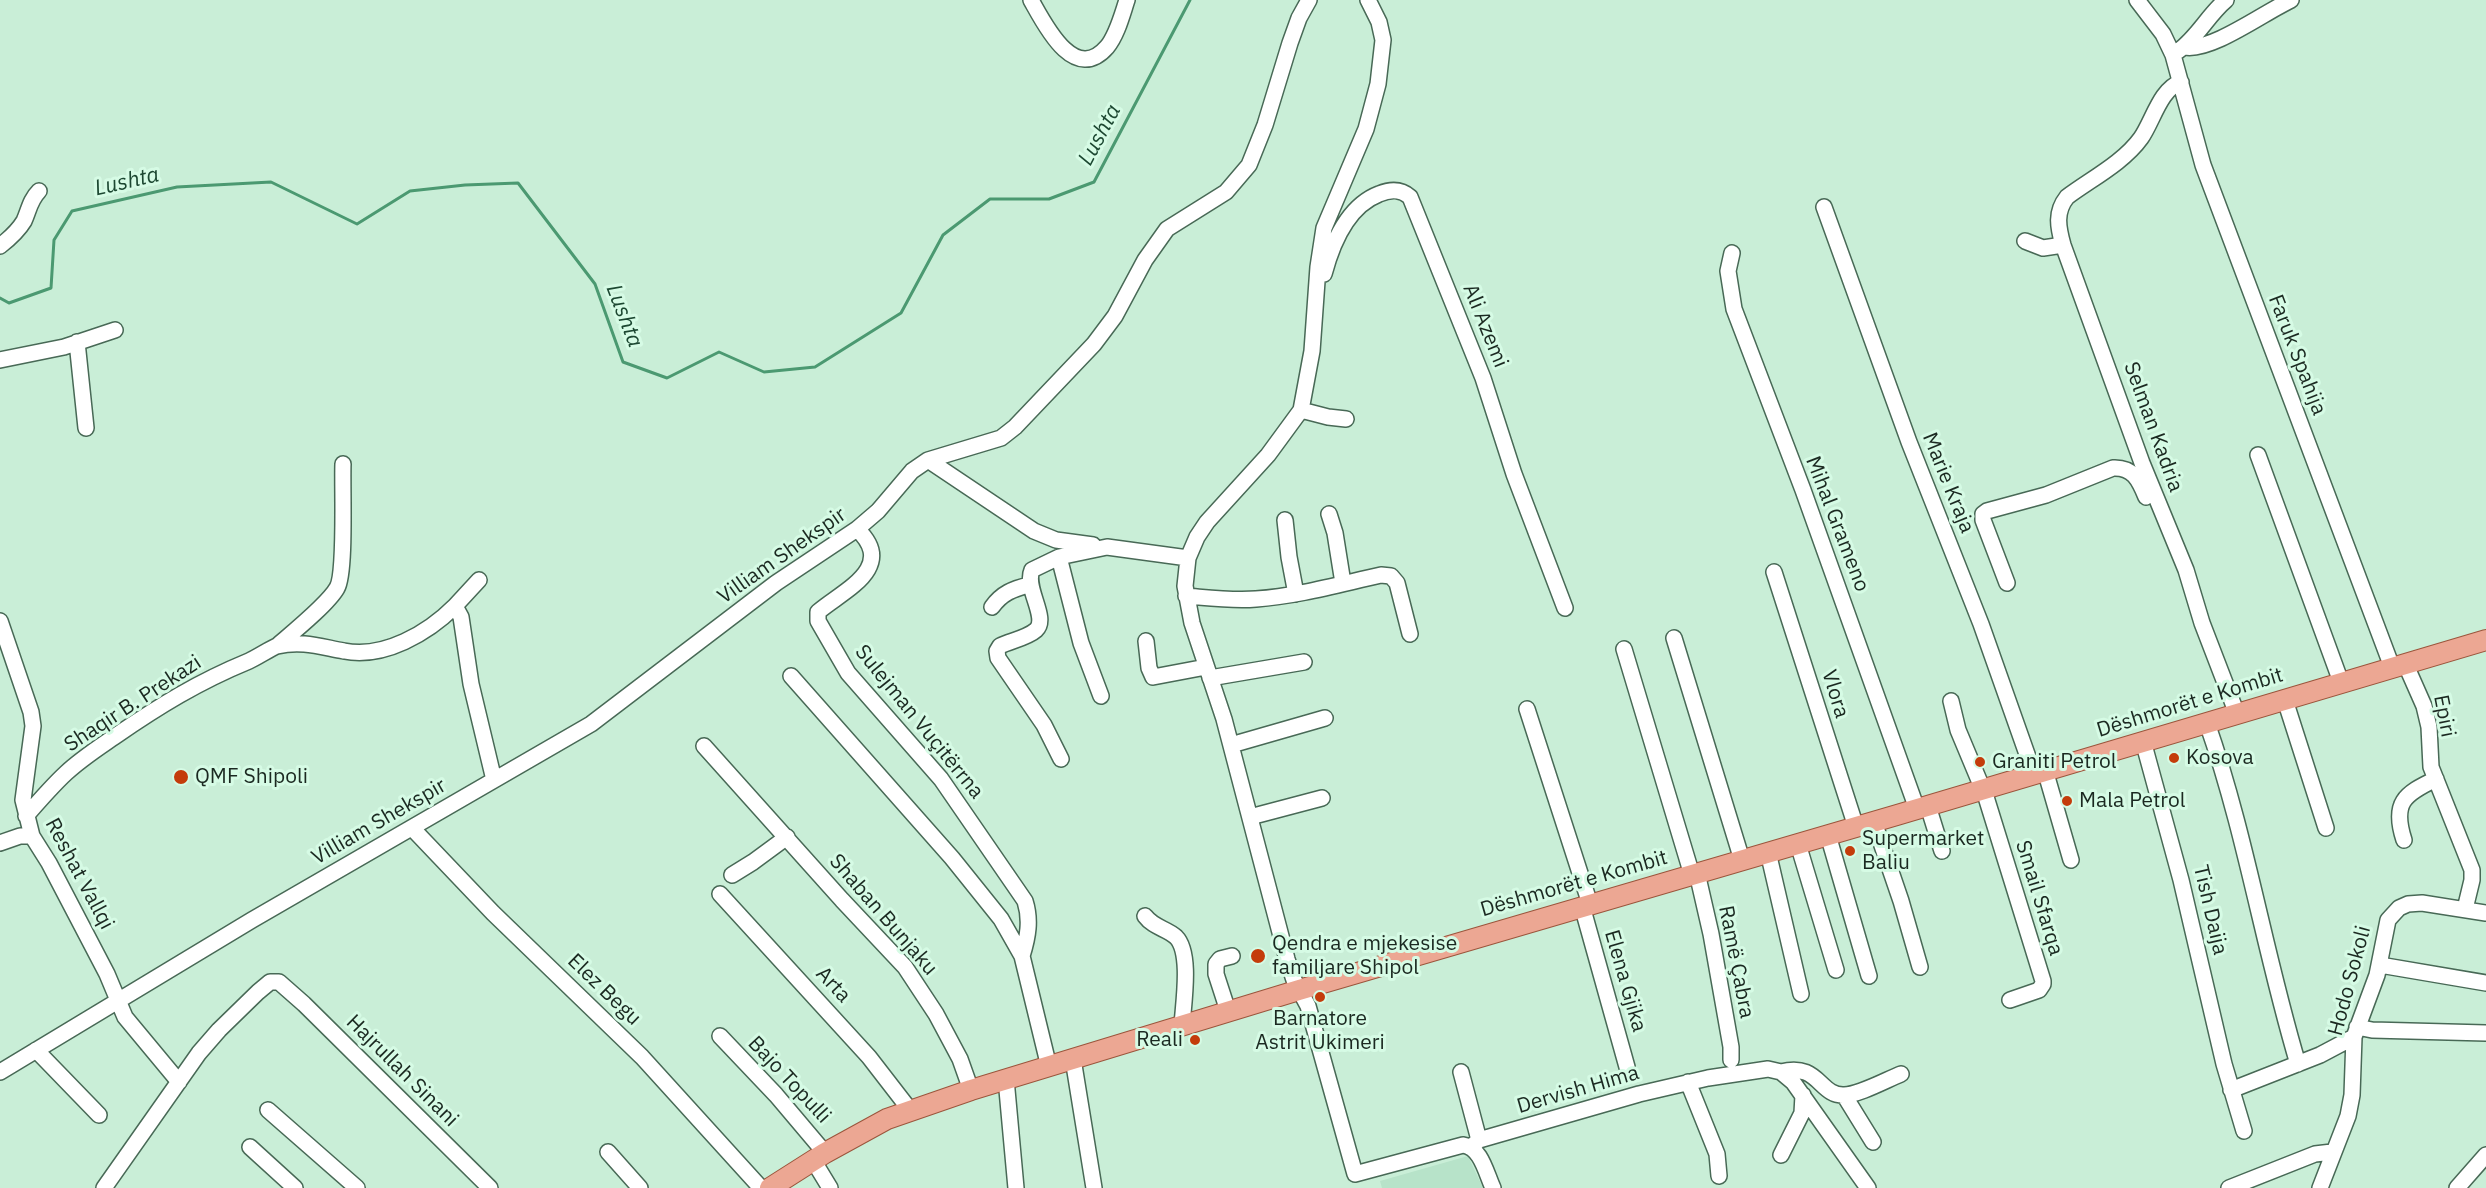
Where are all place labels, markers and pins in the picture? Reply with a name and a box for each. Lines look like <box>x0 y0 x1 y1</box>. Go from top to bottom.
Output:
place label: Kosova <box>2186 745 2254 771</box>
place label: Graniti Petrol <box>1992 749 2116 775</box>
marker: Kosova <box>2167 751 2181 765</box>
marker: Graniti Petrol <box>1973 755 1987 769</box>
place label: QMF Shipoli <box>195 764 308 790</box>
marker: QMF Shipoli <box>172 768 190 786</box>
place label: Mala Petrol <box>2079 788 2185 814</box>
marker: Mala Petrol <box>2060 794 2074 808</box>
place label: Supermarket Baliu <box>1862 826 1984 876</box>
marker: Supermarket Baliu <box>1843 844 1857 858</box>
place label: Qendra e mjekesise familjare Shipol <box>1272 931 1457 981</box>
marker: Qendra e mjekesise familjare Shipol <box>1249 947 1267 965</box>
marker: Barnatore Astrit Ukimeri <box>1313 990 1327 1004</box>
place label: Barnatore Astrit Ukimeri <box>1255 1006 1385 1056</box>
place label: Reali <box>1136 1027 1183 1053</box>
marker: Reali <box>1188 1033 1202 1047</box>

